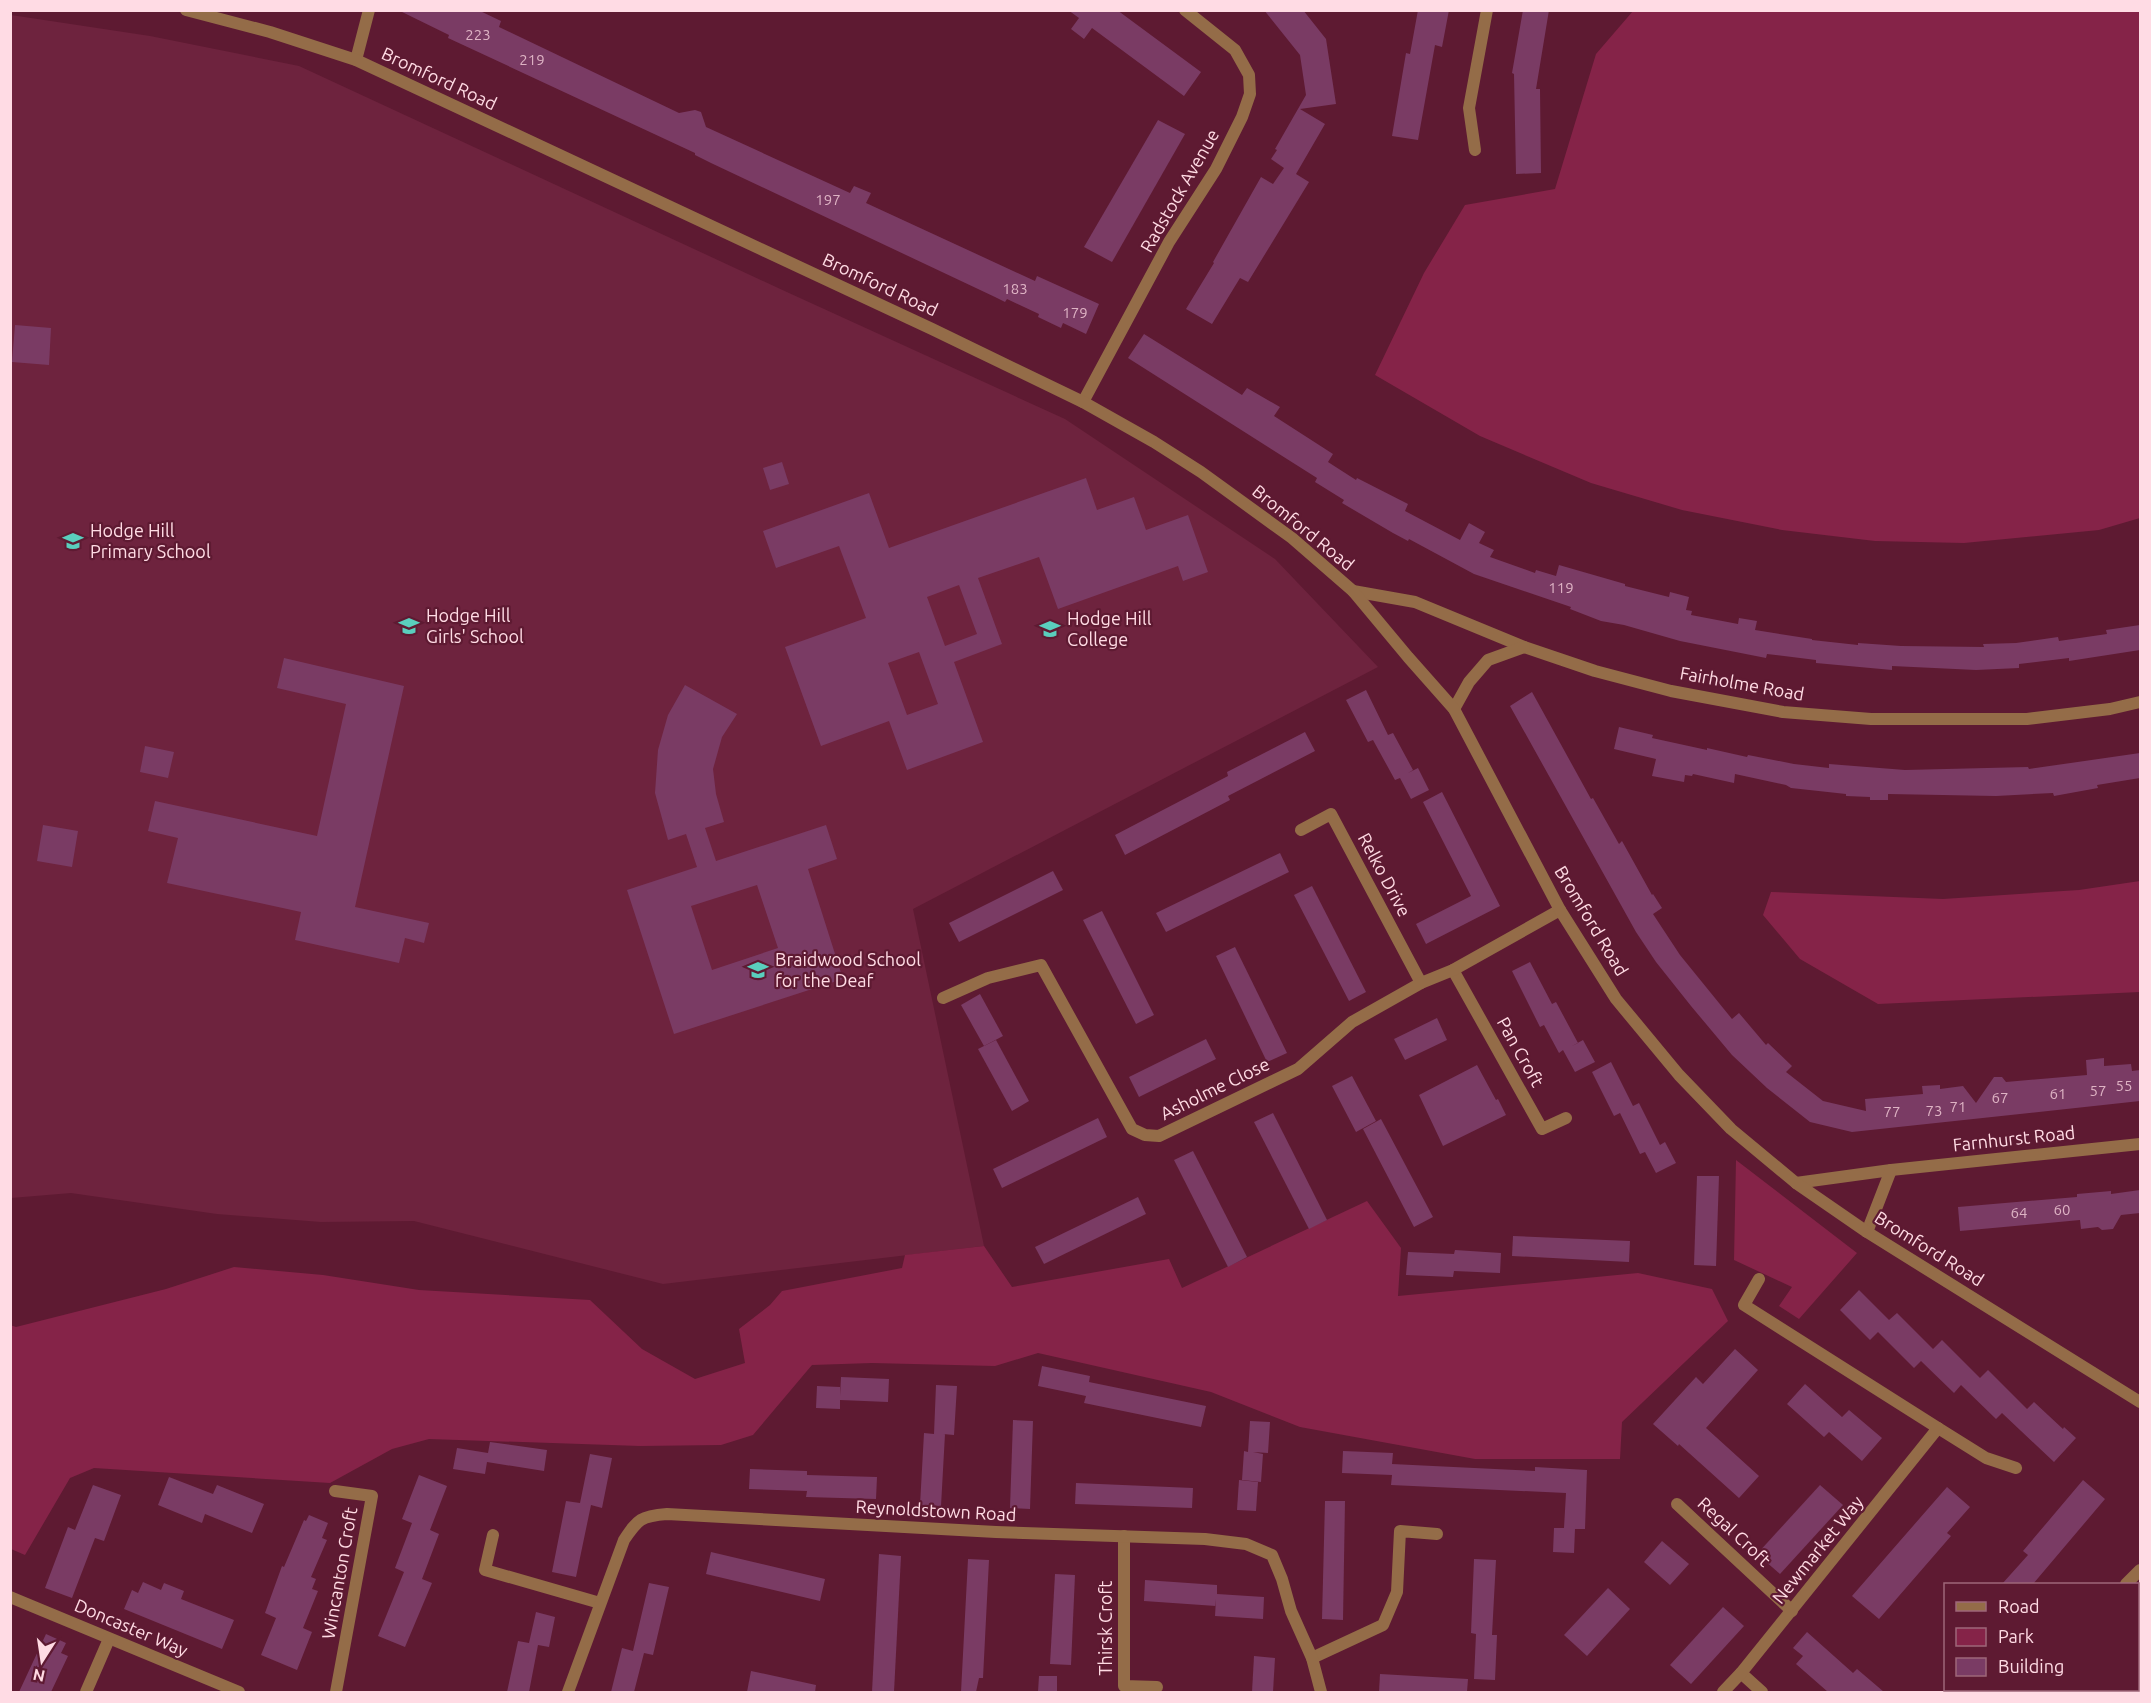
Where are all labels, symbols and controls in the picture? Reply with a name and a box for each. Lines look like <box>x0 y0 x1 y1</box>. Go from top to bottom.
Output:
house number: 223 <box>465 26 491 43</box>
street label: Bromford Road <box>379 43 500 113</box>
house number: 219 <box>519 51 545 68</box>
street label: Radstock Avenue <box>1136 125 1222 256</box>
house number: 197 <box>815 191 841 208</box>
street label: Bromford Road <box>820 249 941 319</box>
house number: 183 <box>1002 280 1028 297</box>
house number: 179 <box>1062 304 1088 321</box>
street label: Bromford Road <box>1249 480 1358 574</box>
place label: Hodge Hill Primary School <box>90 520 211 561</box>
school or university icon: Hodge Hill Primary School <box>61 529 85 553</box>
house number: 119 <box>1548 579 1574 596</box>
place label: Hodge Hill Girls' School <box>426 605 524 646</box>
place label: Hodge Hill College <box>1067 608 1152 649</box>
school or university icon: Hodge Hill Girls' School <box>397 614 421 638</box>
school or university icon: Hodge Hill College <box>1038 617 1062 641</box>
street label: Fairholme Road <box>1678 662 1806 704</box>
street label: Relko Drive <box>1355 829 1415 920</box>
street label: Bromford Road <box>1551 862 1633 979</box>
place label: Braidwood School for the Deaf <box>775 949 921 990</box>
school or university icon: Braidwood School for the Deaf <box>746 958 770 982</box>
street label: Pan Croft <box>1494 1013 1548 1090</box>
street label: Asholme Close <box>1157 1053 1272 1123</box>
house number: 55 <box>2116 1077 2132 1094</box>
house number: 57 <box>2090 1082 2106 1099</box>
house number: 61 <box>2050 1085 2066 1102</box>
house number: 67 <box>1992 1089 2008 1106</box>
house number: 71 <box>1950 1098 1966 1115</box>
house number: 73 <box>1926 1102 1942 1119</box>
house number: 77 <box>1884 1103 1900 1120</box>
street label: Farnhurst Road <box>1952 1122 2076 1154</box>
house number: 60 <box>2054 1201 2070 1218</box>
house number: 64 <box>2011 1204 2027 1221</box>
street label: Bromford Road <box>1871 1207 1988 1290</box>
street label: Newmarket Way <box>1768 1491 1867 1607</box>
street label: Regal Croft <box>1694 1493 1775 1570</box>
street label: Reynoldstown Road <box>855 1496 1017 1524</box>
street label: Wincanton Croft <box>318 1505 360 1640</box>
street label: Thirsk Croft <box>1095 1581 1115 1675</box>
legend <box>1944 1583 2139 1691</box>
street label: Doncaster Way <box>72 1594 191 1660</box>
text: Road <box>1998 1596 2040 1616</box>
text: Park <box>1998 1626 2034 1646</box>
north arrow <box>12 1631 72 1691</box>
text: Building <box>1998 1656 2064 1676</box>
text: N <box>31 1666 47 1686</box>

